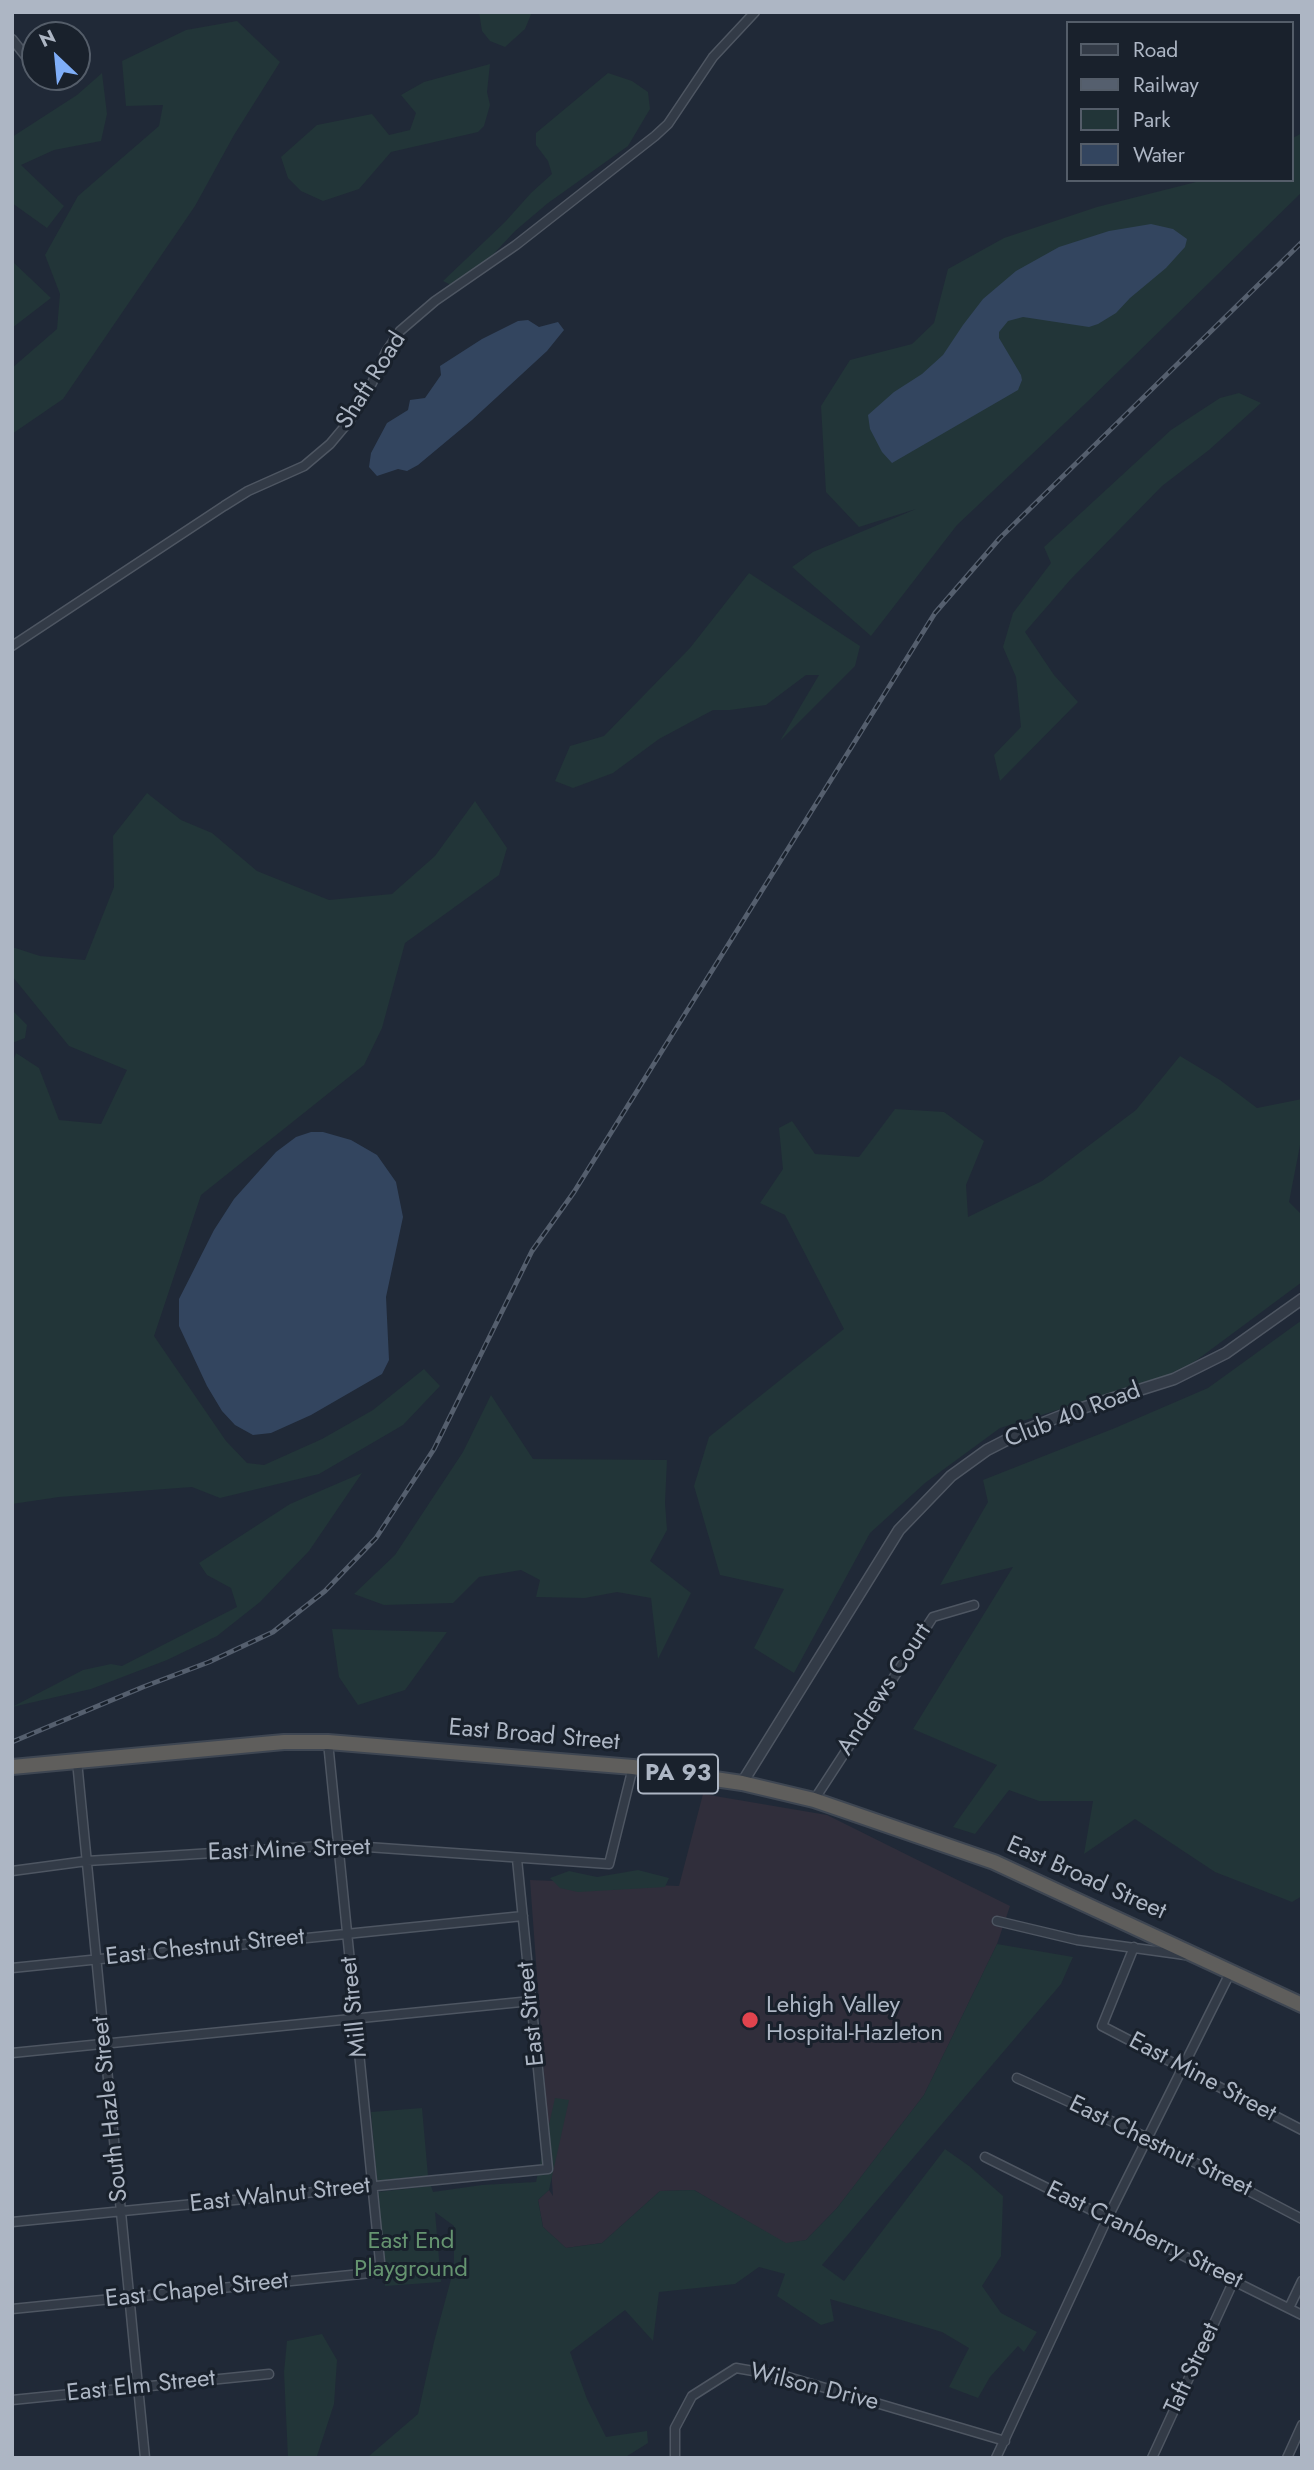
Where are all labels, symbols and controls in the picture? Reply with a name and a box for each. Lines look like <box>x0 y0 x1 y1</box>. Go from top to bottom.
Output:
north arrow <box>21 21 91 91</box>
legend <box>1066 21 1293 182</box>
text: N <box>35 23 60 54</box>
text: Road <box>1133 35 1178 65</box>
text: Railway <box>1133 70 1199 100</box>
text: Park <box>1133 105 1170 135</box>
text: Water <box>1133 140 1185 170</box>
street label: Shaft Road <box>331 327 413 435</box>
street label: Club 40 Road <box>1001 1377 1145 1455</box>
street label: Andrews Court <box>832 1619 938 1761</box>
street label: East Broad Street <box>447 1714 621 1758</box>
road number: PA 93 <box>638 1754 718 1794</box>
street label: East Broad Street <box>1002 1831 1170 1927</box>
street label: East Mine Street <box>207 1834 371 1868</box>
street label: East Chestnut Street <box>104 1923 306 1973</box>
street label: Mill Street <box>335 1955 375 2059</box>
street label: East Street <box>512 1960 552 2068</box>
place label: Lehigh Valley Hospital-Hazleton <box>766 1992 943 2048</box>
marker: Lehigh Valley Hospital-Hazleton <box>740 2010 760 2030</box>
street label: South Hazle Street <box>87 2015 135 2203</box>
street label: East Mine Street <box>1124 2027 1280 2129</box>
street label: East Chestnut Street <box>1064 2090 1256 2204</box>
street label: East Walnut Street <box>188 2172 372 2220</box>
street label: East Cranberry Street <box>1041 2176 1247 2296</box>
park label: East End Playground <box>354 2228 468 2284</box>
street label: East Chapel Street <box>104 2267 290 2315</box>
street label: Taft Street <box>1159 2319 1227 2419</box>
street label: Wilson Drive <box>747 2358 881 2418</box>
street label: East Elm Street <box>65 2365 217 2409</box>

